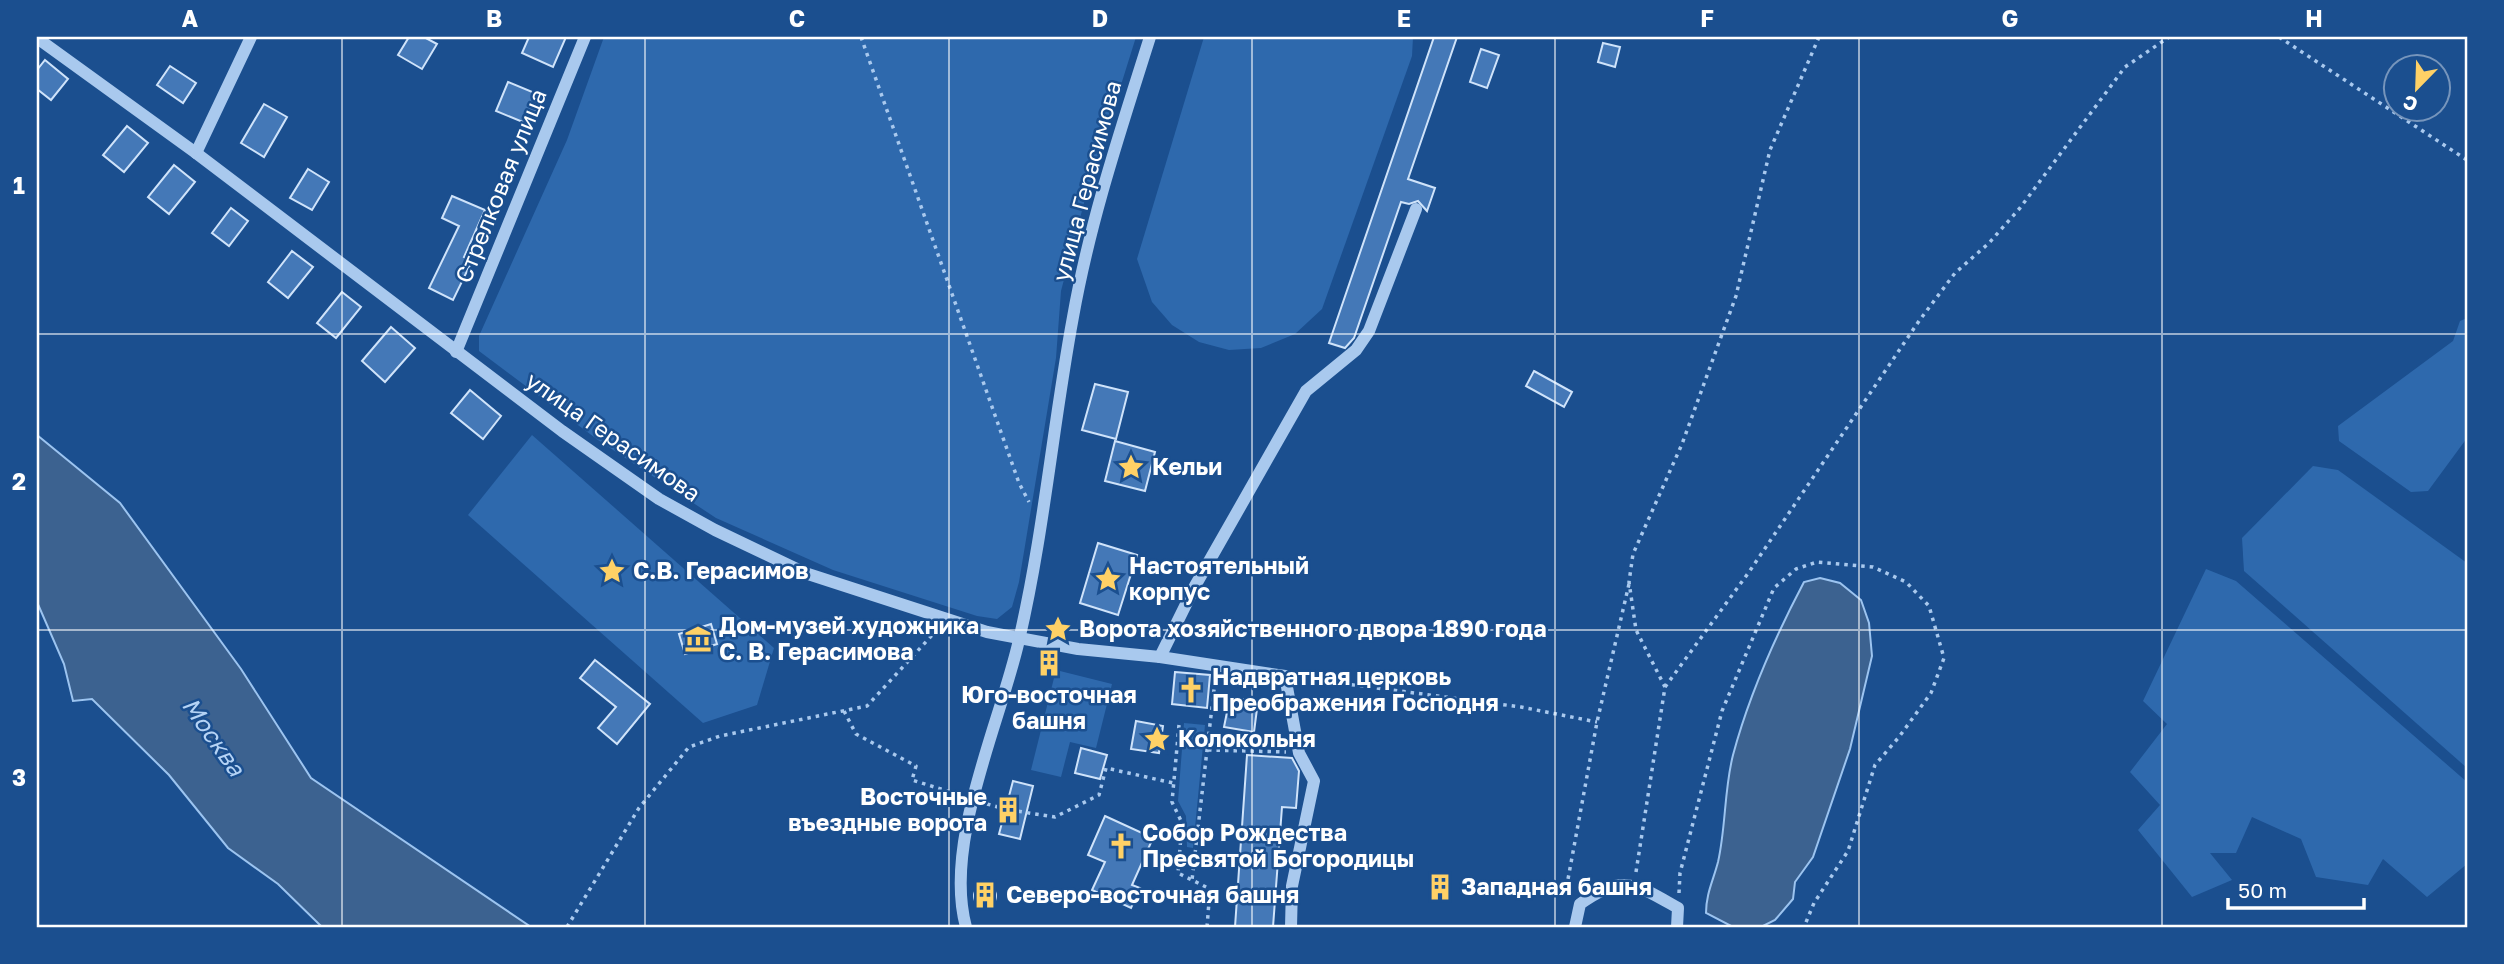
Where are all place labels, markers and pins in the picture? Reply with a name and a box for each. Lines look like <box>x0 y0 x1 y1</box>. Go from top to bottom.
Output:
place icon: Кельи <box>1116 452 1146 482</box>
place label: Кельи <box>1152 452 1222 480</box>
place label: Настоятельный корпус <box>1129 551 1309 605</box>
place icon: С.В. Герасимов <box>597 556 627 586</box>
place label: С.В. Герасимов <box>633 556 808 584</box>
place icon: Настоятельный корпус <box>1093 564 1123 594</box>
place label: Дом-музей художника С. В. Герасимова <box>719 611 979 665</box>
place icon: Ворота хозяйственного двора 1890 года <box>1043 614 1073 644</box>
place label: Ворота хозяйственного двора 1890 года <box>1079 614 1547 642</box>
museum icon: Дом-музей художника С. В. Герасимова <box>683 624 713 654</box>
building icon: Юго-восточная башня <box>1034 648 1064 678</box>
place label: Надвратная церковь Преображения Господня <box>1212 662 1499 716</box>
church icon: Надвратная церковь Преображения Господня <box>1176 675 1206 705</box>
place label: Юго-восточная башня <box>961 680 1137 734</box>
place icon: Колокольня <box>1142 724 1172 754</box>
place label: Колокольня <box>1178 724 1316 752</box>
place label: Восточные въездные ворота <box>788 782 987 836</box>
building icon: Восточные въездные ворота <box>993 795 1023 825</box>
place label: Собор Рождества Пресвятой Богородицы <box>1142 818 1414 872</box>
church icon: Собор Рождества Пресвятой Богородицы <box>1106 831 1136 861</box>
building icon: Западная башня <box>1425 872 1455 902</box>
place label: Западная башня <box>1461 872 1652 900</box>
building icon: Северо-восточная башня <box>970 880 1000 910</box>
place label: Северо-восточная башня <box>1006 880 1299 908</box>

